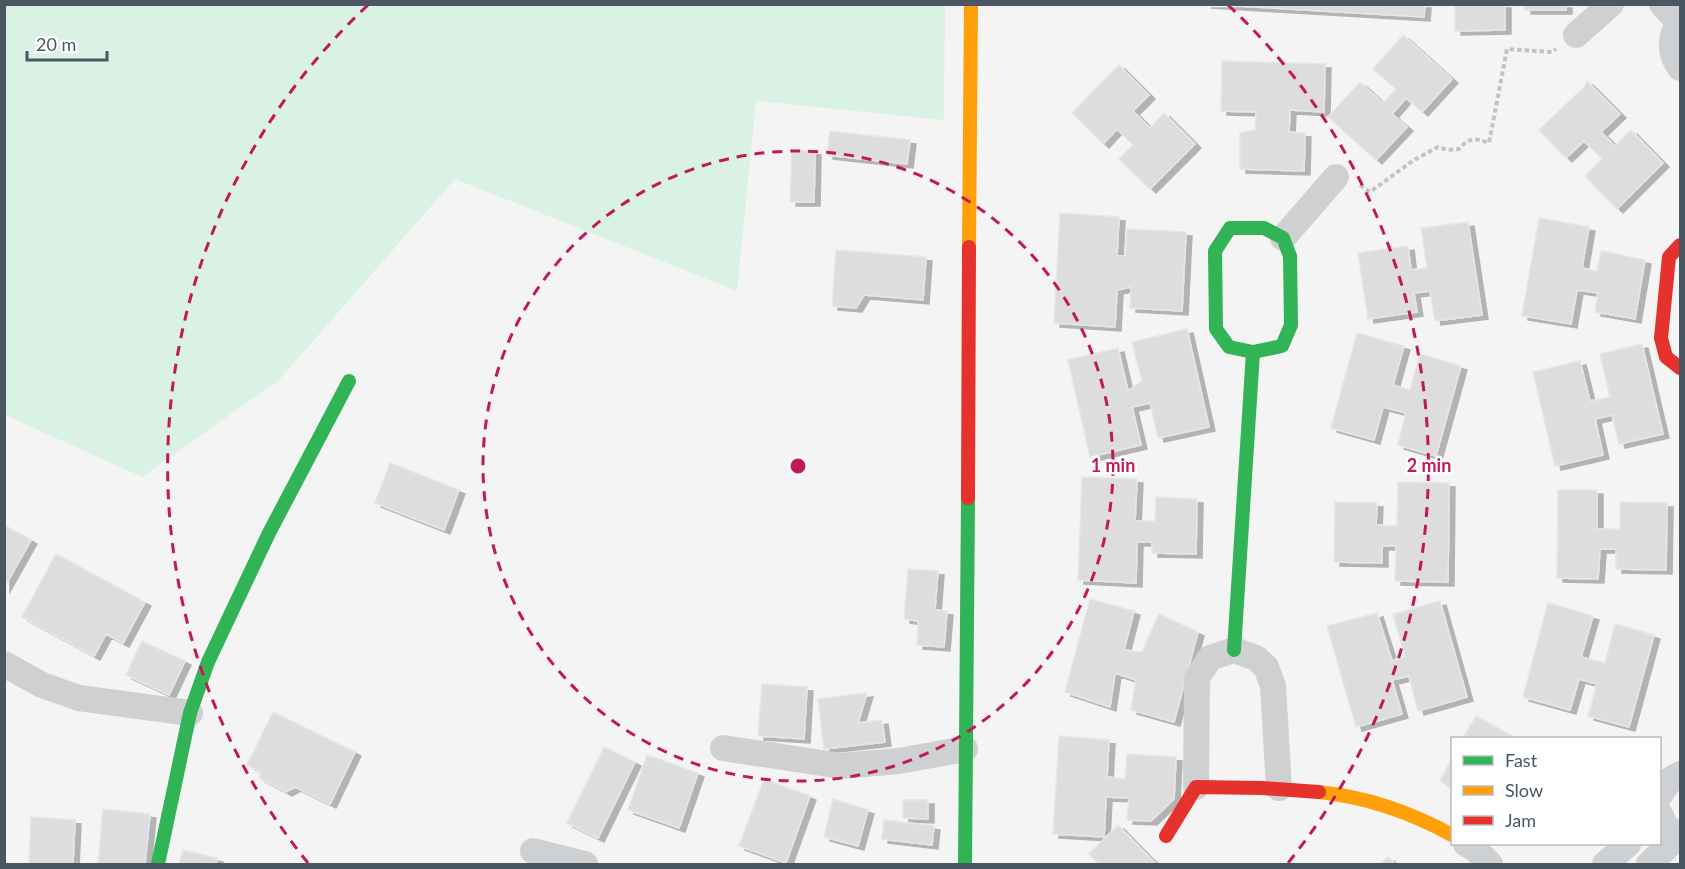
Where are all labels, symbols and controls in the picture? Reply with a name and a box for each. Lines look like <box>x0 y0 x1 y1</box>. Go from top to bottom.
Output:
scale bar <box>27 24 106 62</box>
text: 20 m <box>36 33 76 55</box>
text: 1 min <box>1091 454 1135 476</box>
text: 2 min <box>1407 454 1451 476</box>
centre of rings <box>788 456 808 476</box>
legend <box>1451 737 1661 845</box>
text: Fast <box>1505 749 1538 771</box>
text: Slow <box>1505 779 1543 801</box>
text: Jam <box>1505 809 1536 831</box>

